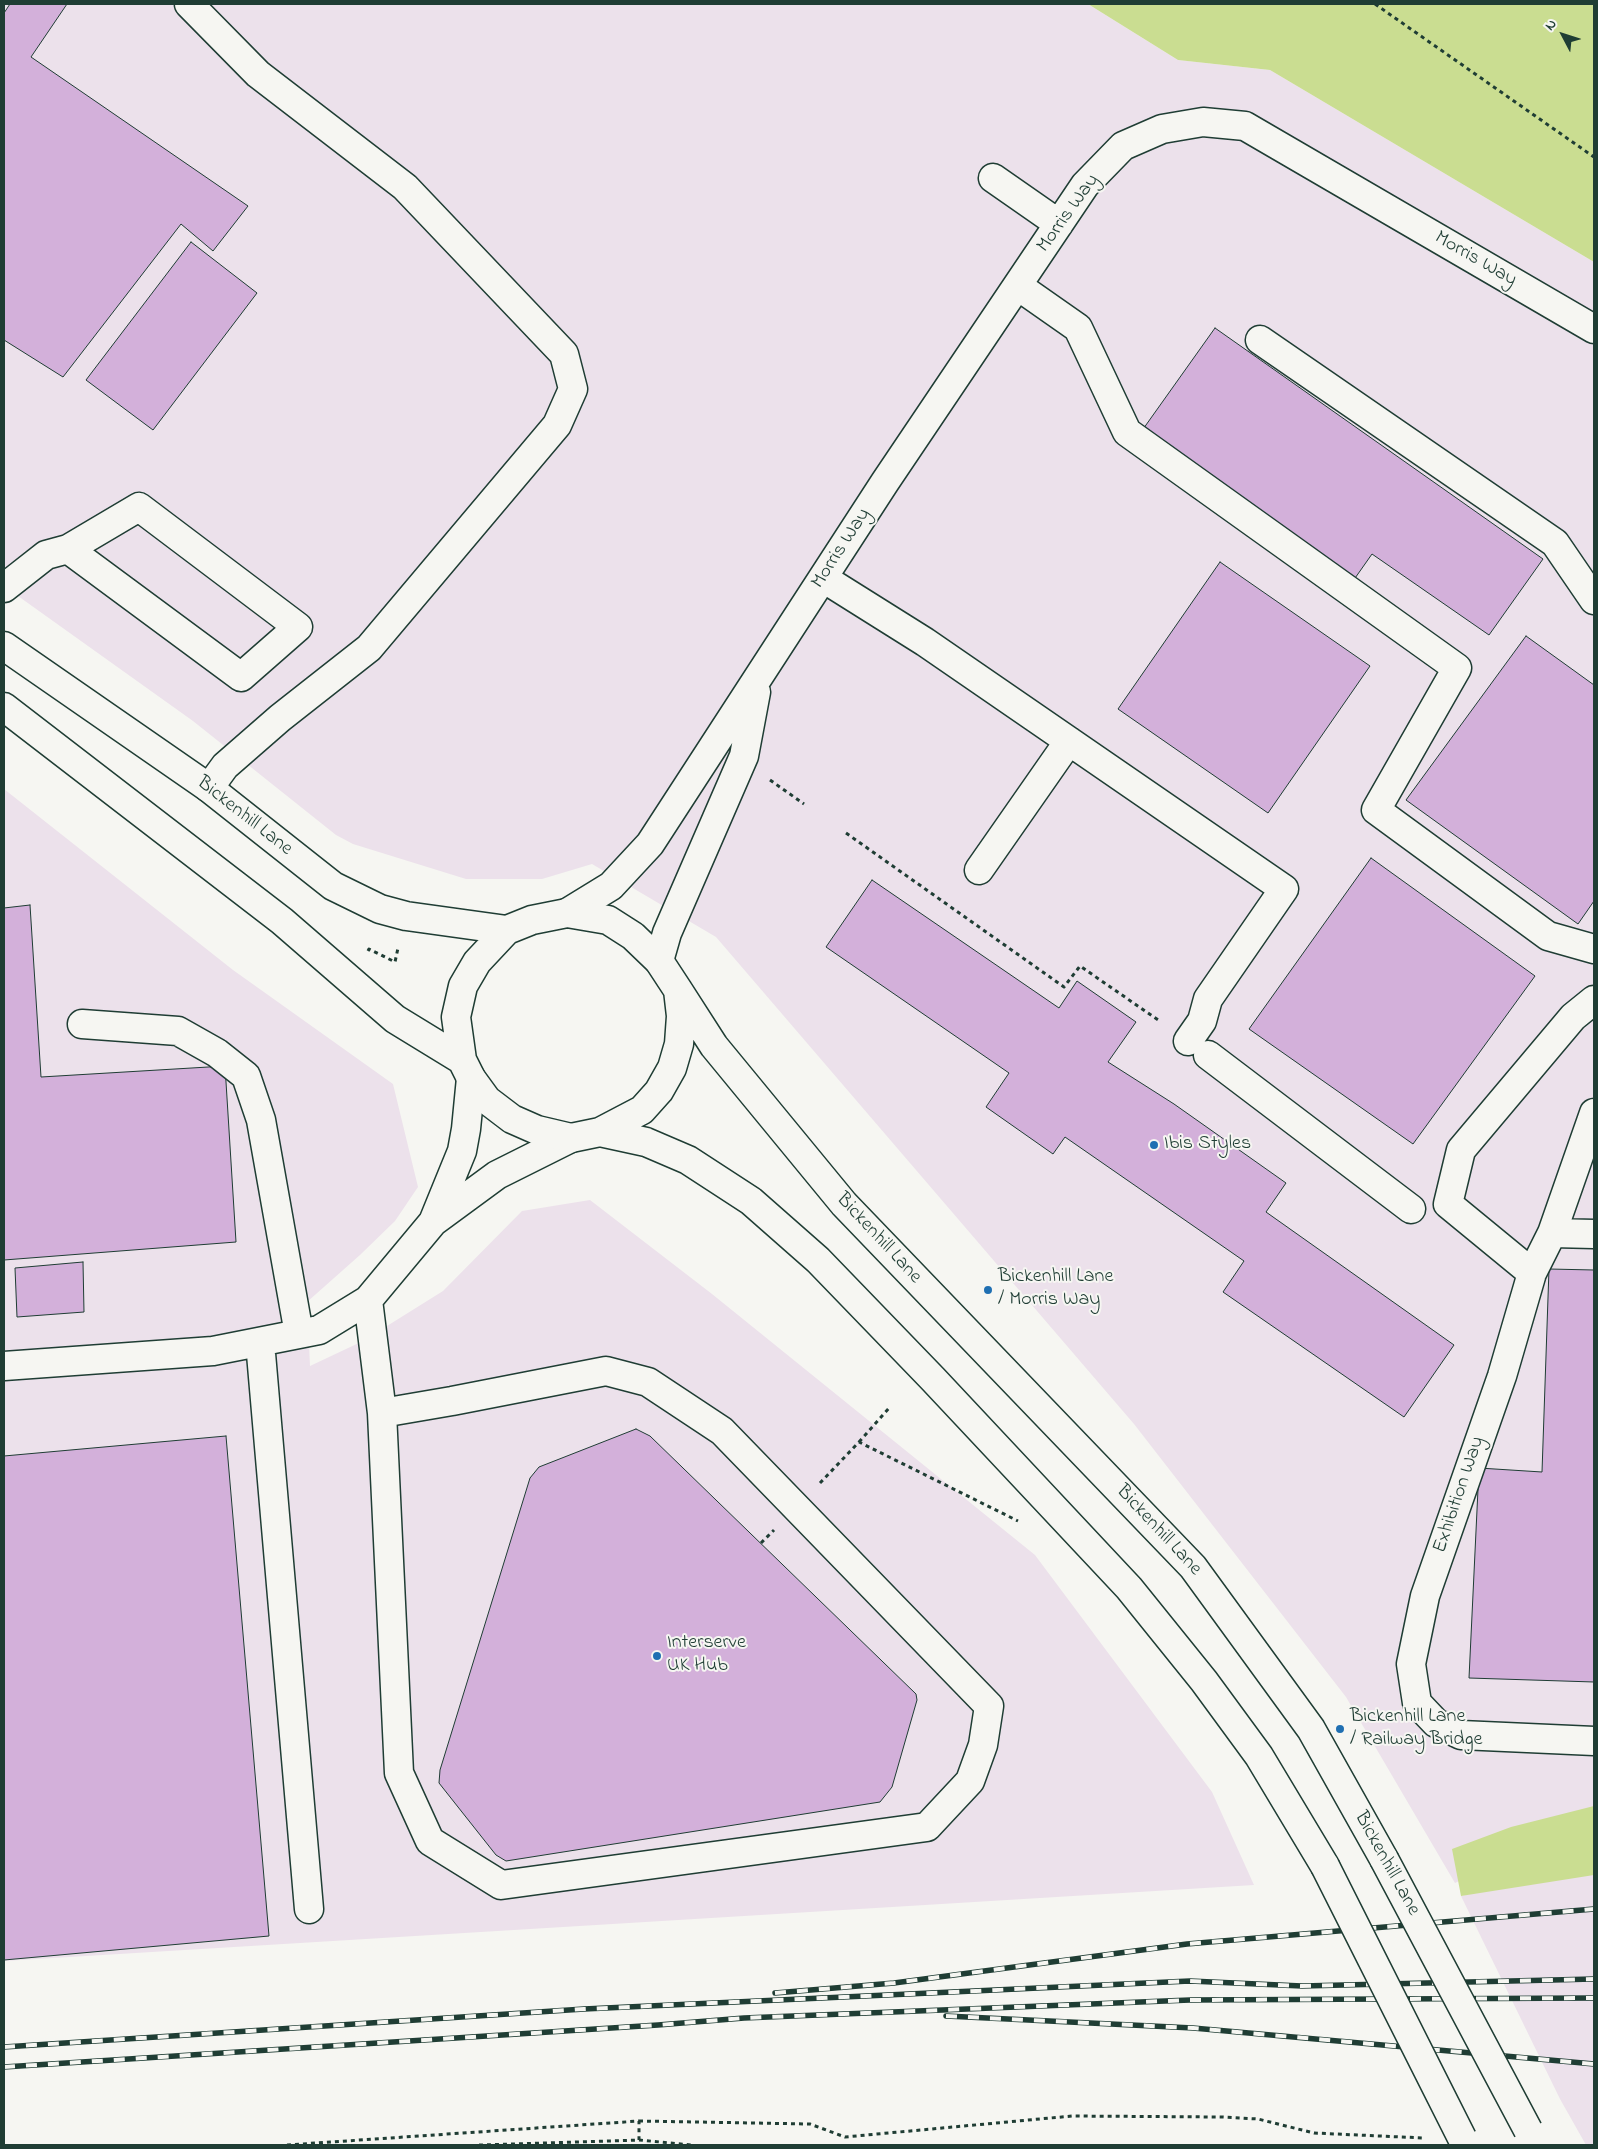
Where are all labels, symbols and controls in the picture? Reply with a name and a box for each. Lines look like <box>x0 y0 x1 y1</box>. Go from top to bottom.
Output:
north arrow <box>1538 10 1588 60</box>
text: N <box>1540 15 1562 35</box>
street label: Morris Way <box>1033 170 1105 258</box>
street label: Morris Way <box>1430 227 1520 293</box>
street label: Morris Way <box>807 504 877 594</box>
street label: Bickenhill Lane <box>191 772 297 862</box>
place label: Ibis Styles <box>1164 1133 1251 1157</box>
marker: Ibis Styles <box>1148 1139 1160 1151</box>
street label: Bickenhill Lane <box>830 1189 926 1289</box>
place label: Bickenhill Lane / Morris Way <box>998 1266 1113 1313</box>
marker: Bickenhill Lane / Morris Way <box>982 1284 994 1296</box>
street label: Exhibition Way <box>1429 1434 1491 1556</box>
street label: Bickenhill Lane <box>1110 1481 1206 1581</box>
place label: Interserve UK Hub <box>667 1632 746 1679</box>
marker: Interserve UK Hub <box>651 1650 663 1662</box>
place label: Bickenhill Lane / Railway Bridge <box>1350 1706 1483 1753</box>
marker: Bickenhill Lane / Railway Bridge <box>1334 1723 1346 1735</box>
street label: Bickenhill Lane <box>1348 1808 1424 1920</box>

